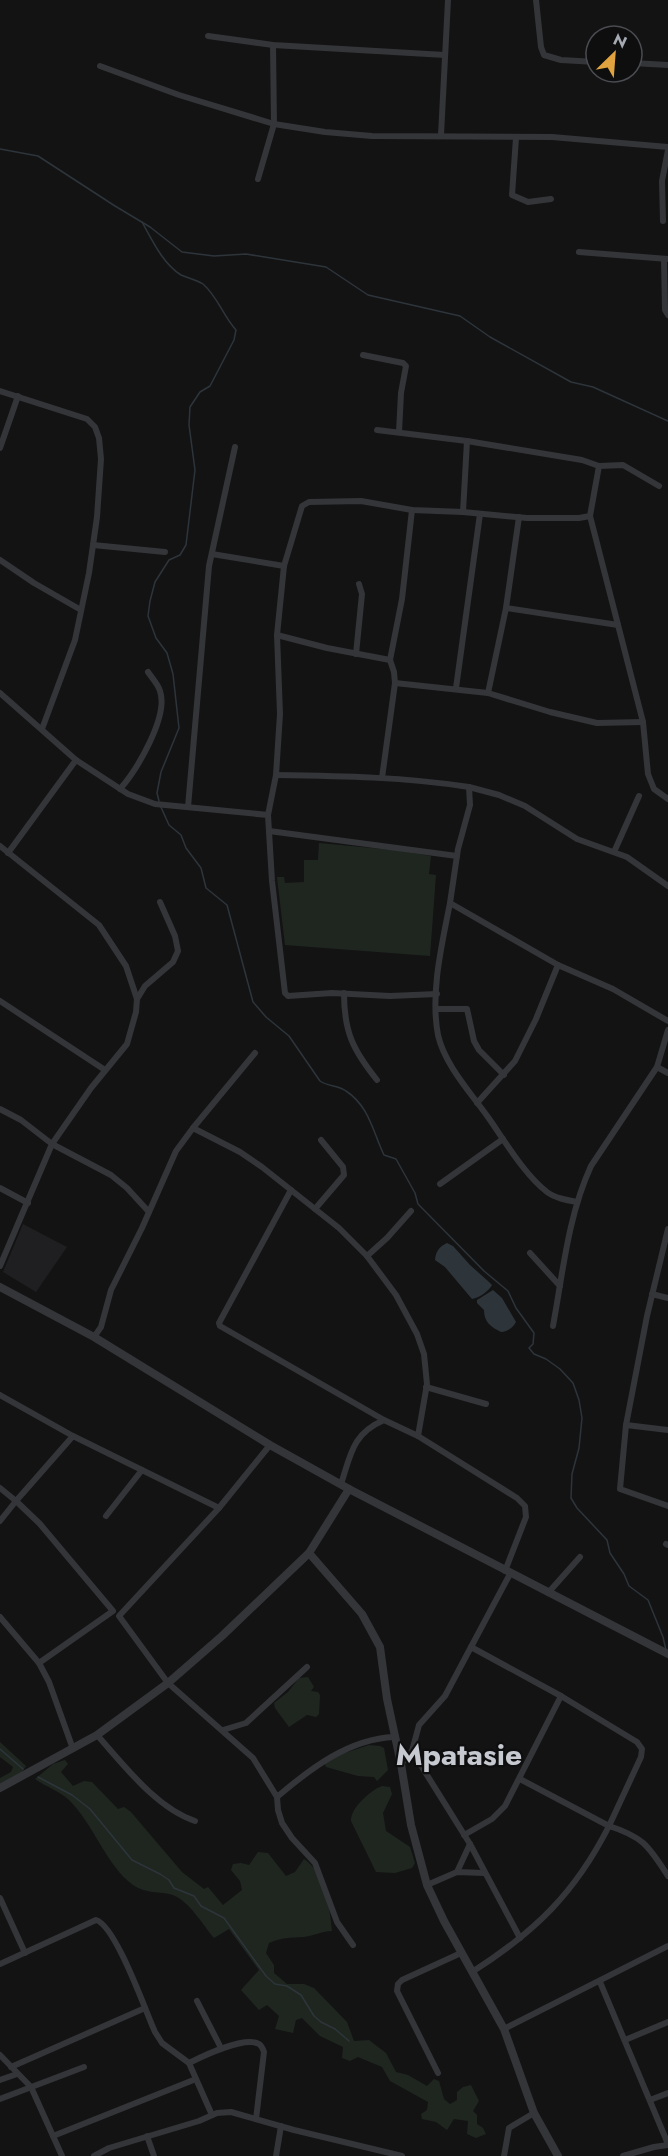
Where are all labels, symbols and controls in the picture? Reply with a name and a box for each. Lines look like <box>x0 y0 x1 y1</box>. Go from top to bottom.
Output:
north arrow <box>584 24 644 84</box>
text: N <box>610 28 631 54</box>
district label: Mpatasie <box>396 1733 522 1776</box>

